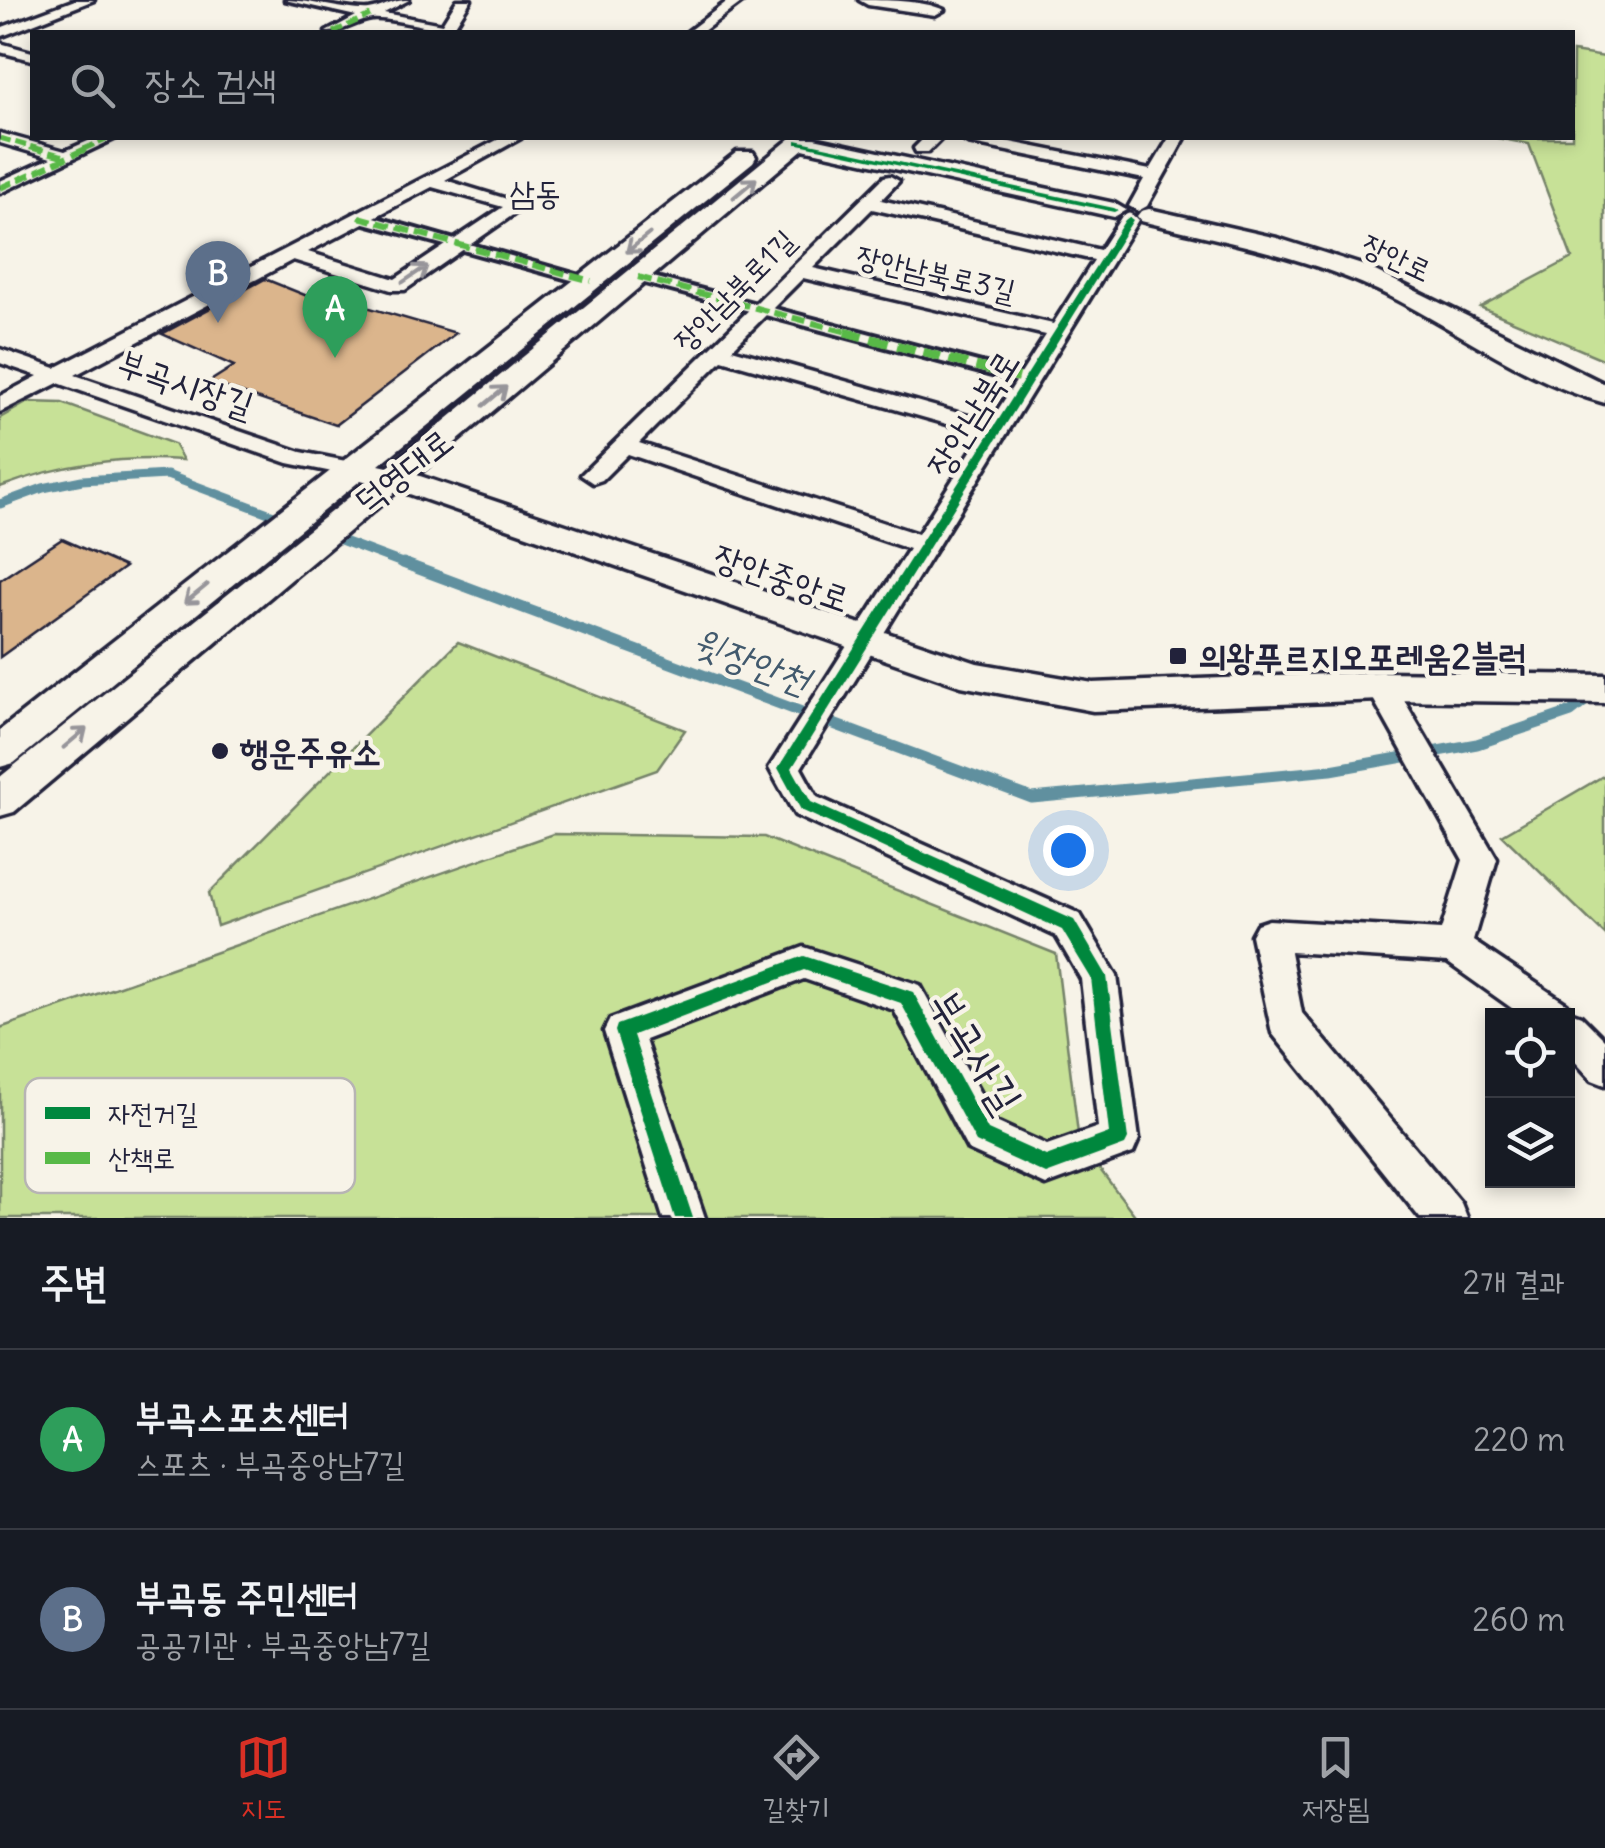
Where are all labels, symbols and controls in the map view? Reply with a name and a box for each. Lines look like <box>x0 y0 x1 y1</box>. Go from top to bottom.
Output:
search box <box>30 30 1575 140</box>
icon: search <box>65 58 120 113</box>
text: 장소 검색 <box>145 60 276 107</box>
district label: 삼동 <box>509 172 561 213</box>
one-way arrow <box>731 177 757 199</box>
street label: 장안남북로1길 <box>665 221 803 359</box>
street label: 장안로 <box>1356 224 1438 290</box>
one-way arrow <box>626 231 652 253</box>
street label: 장안남북로3길 <box>853 236 1019 310</box>
pin: B <box>186 240 250 323</box>
one-way arrow <box>400 264 428 285</box>
pin: A <box>302 276 368 358</box>
street label: 부곡시장길 <box>112 339 260 427</box>
street label: 장안남북로 <box>916 342 1028 484</box>
one-way arrow <box>482 386 508 408</box>
street label: 덕영대로 <box>345 418 461 522</box>
street label: 장안중앙로 <box>708 533 856 621</box>
one-way arrow <box>183 583 210 604</box>
water label: 윗장안천 <box>685 618 820 705</box>
place label: 의왕푸르지오포레움2블럭 <box>1198 634 1527 678</box>
marker: 의왕푸르지오포레움2블럭 <box>1167 645 1189 667</box>
one-way arrow <box>62 727 88 749</box>
place label: 행운주유소 <box>239 729 381 773</box>
marker: 행운주유소 <box>209 740 231 762</box>
your location <box>1043 825 1094 876</box>
street label: 부곡사길 <box>918 980 1034 1122</box>
map controls <box>1485 1008 1575 1188</box>
button: locate <box>1485 1008 1575 1098</box>
legend <box>25 1078 355 1193</box>
text: 자전거길 <box>108 1095 198 1131</box>
button: layers <box>1485 1098 1575 1188</box>
text: 산책로 <box>108 1140 176 1176</box>
text: 주변 <box>40 1256 108 1308</box>
text: 2개 결과 <box>1463 1262 1565 1303</box>
text: 부곡스포츠센터 <box>135 1393 349 1440</box>
text: A <box>62 1419 83 1460</box>
text: 220 m <box>1473 1419 1565 1460</box>
text: 스포츠 · 부곡중앙남7길 <box>135 1443 405 1484</box>
text: 부곡동 주민센터 <box>135 1573 358 1620</box>
text: B <box>62 1599 83 1640</box>
text: 260 m <box>1472 1599 1565 1640</box>
text: 공공기관 · 부곡중앙남7길 <box>135 1623 431 1664</box>
tab: 지도 <box>236 1730 291 1828</box>
tab: 길찾기 <box>762 1730 830 1828</box>
tab: 저장됨 <box>1302 1730 1369 1828</box>

